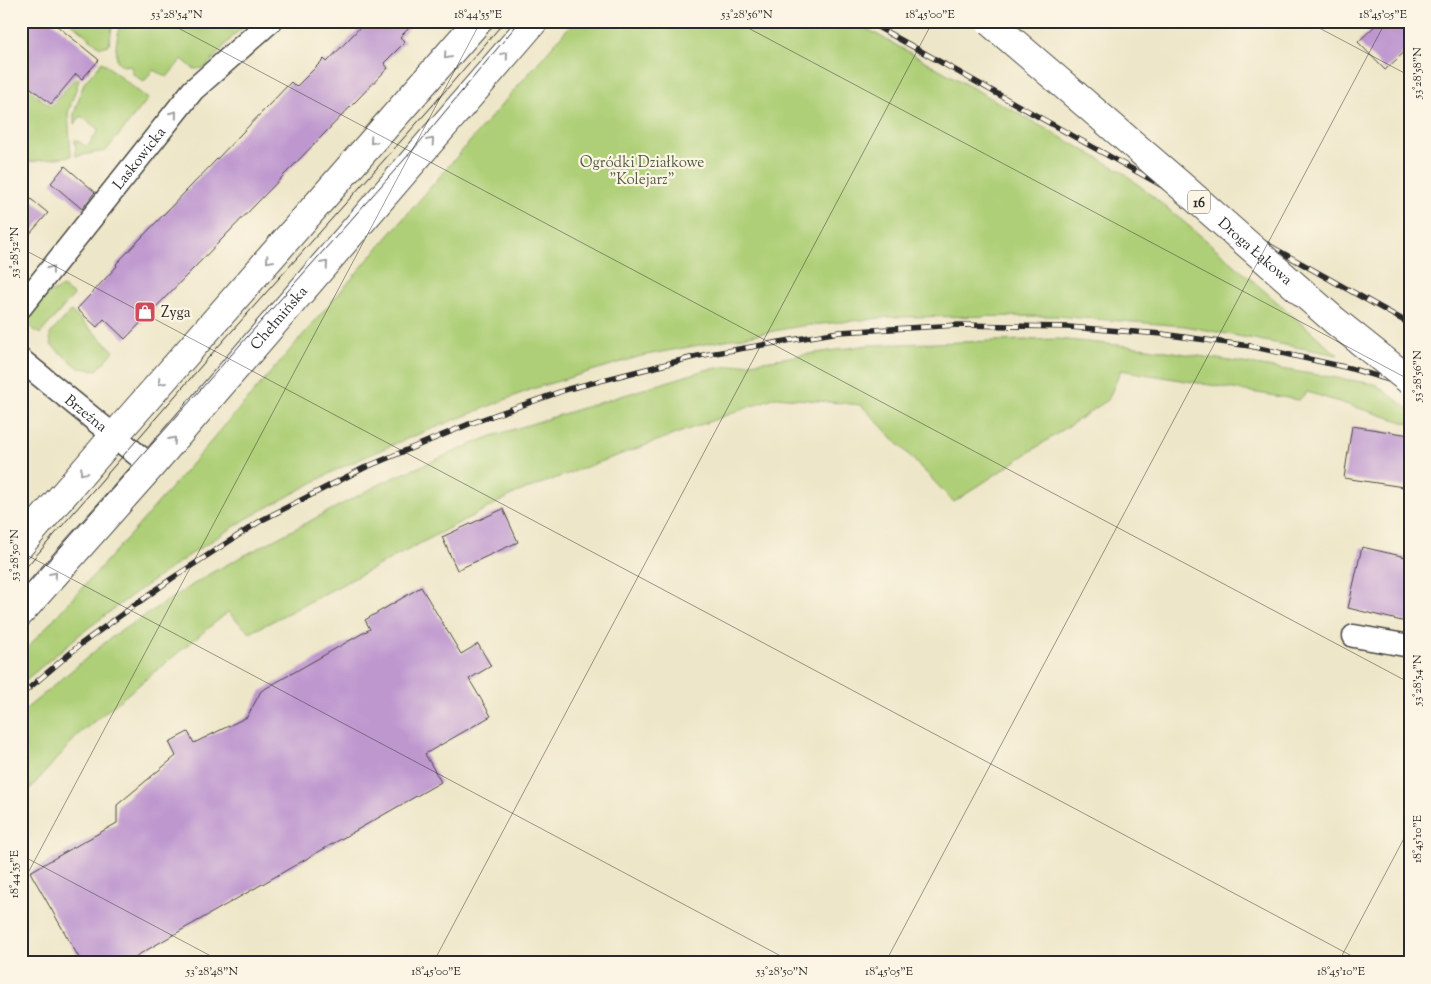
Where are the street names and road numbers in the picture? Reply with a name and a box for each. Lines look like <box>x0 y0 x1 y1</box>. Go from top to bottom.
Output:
street label: Laskowicka <box>109 123 172 195</box>
road number: 16 <box>1188 190 1210 213</box>
street label: Droga Łąkowa <box>1213 214 1296 291</box>
street label: Chełmińska <box>246 282 313 355</box>
street label: Brzeźna <box>59 391 111 438</box>

